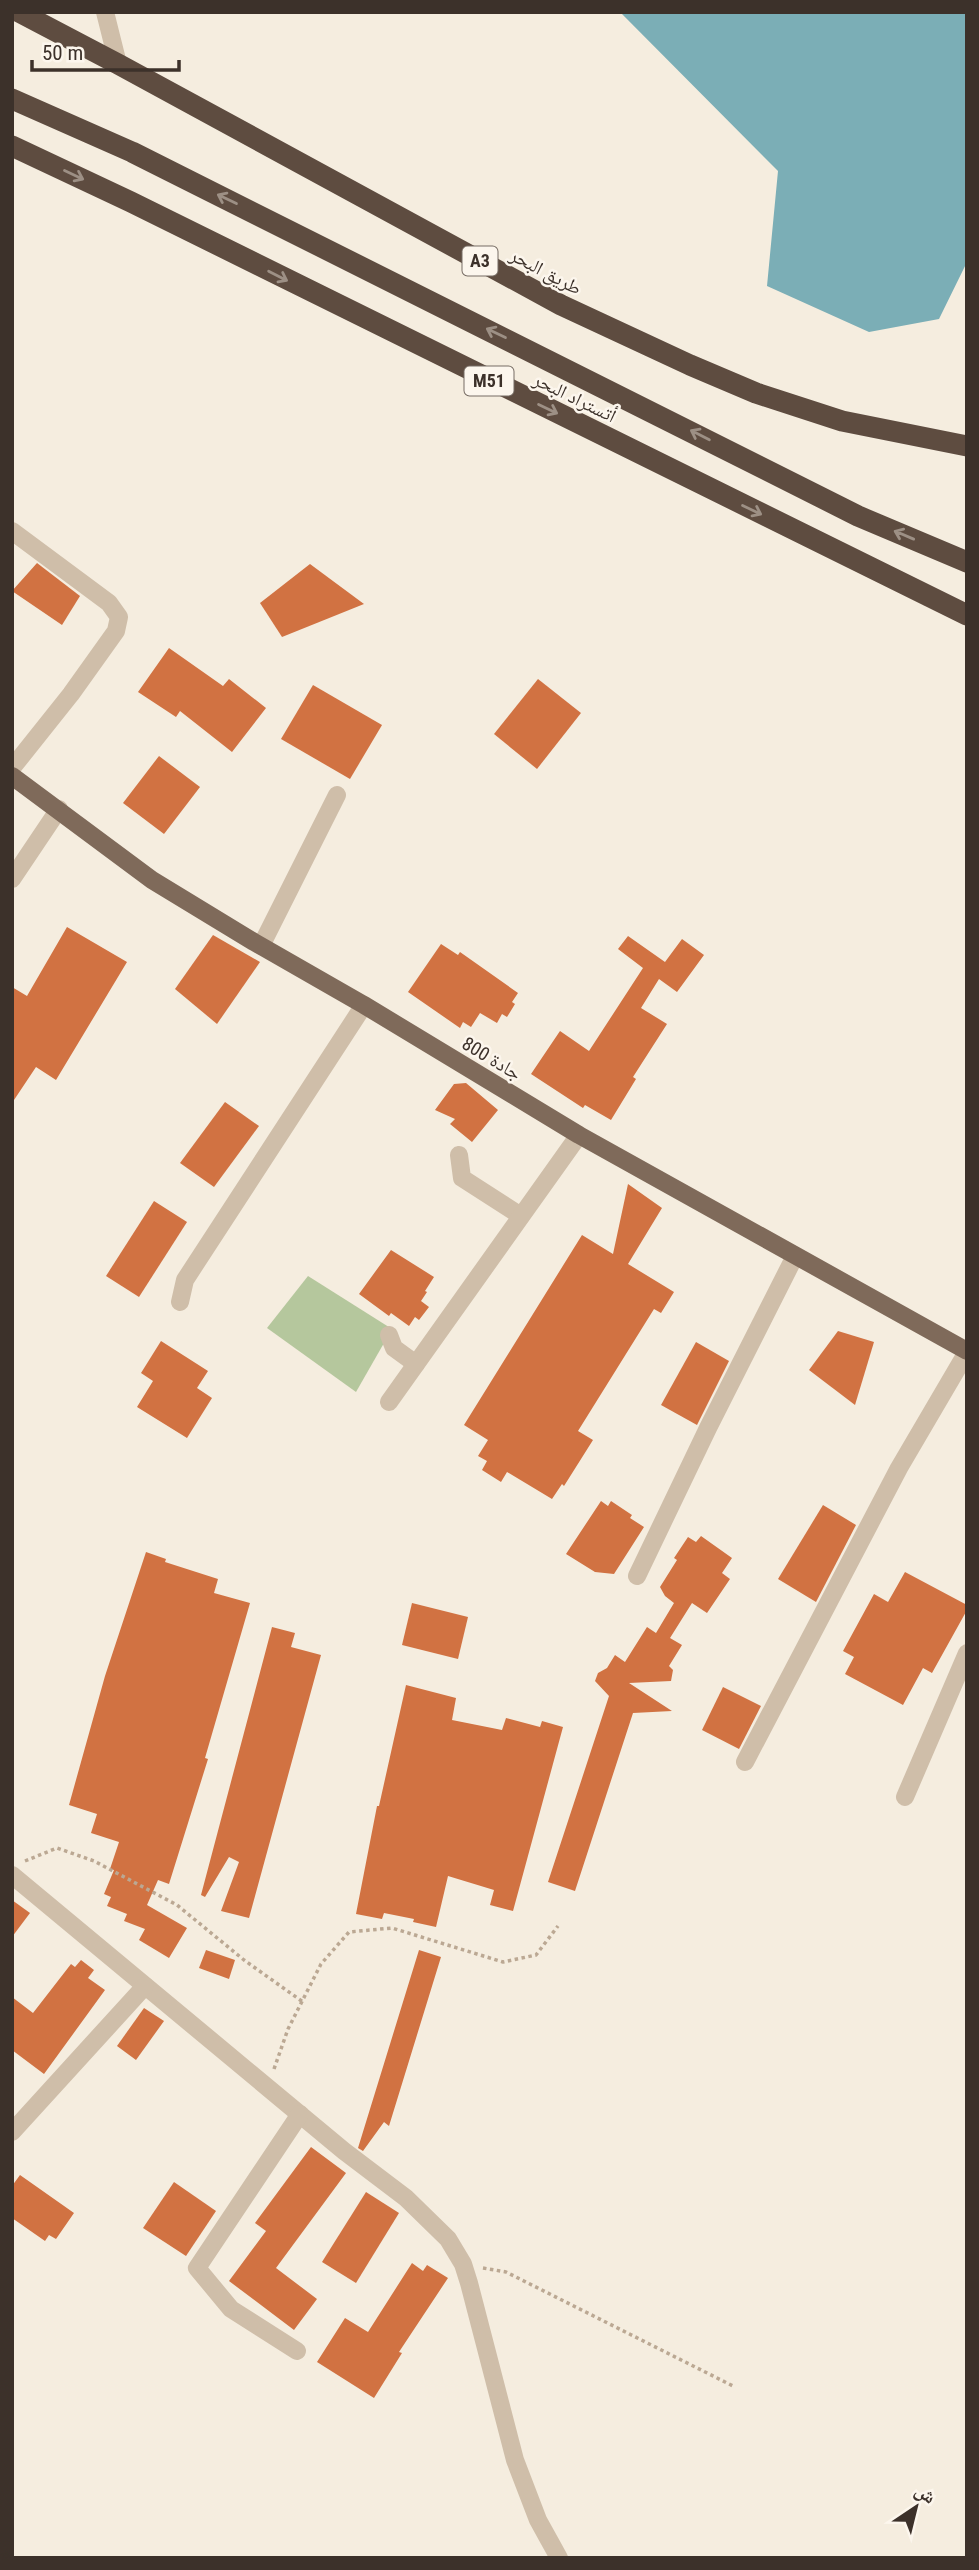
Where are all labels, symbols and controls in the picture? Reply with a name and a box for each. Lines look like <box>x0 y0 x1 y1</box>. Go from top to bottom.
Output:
scale bar <box>32 28 178 72</box>
text: 50 m <box>42 41 83 65</box>
one-way arrow <box>63 169 84 182</box>
one-way arrow <box>217 192 238 206</box>
street label: طريق البحر <box>505 243 585 300</box>
road number: A3 <box>462 246 498 276</box>
one-way arrow <box>267 269 288 283</box>
one-way arrow <box>486 326 507 340</box>
road number: M51 <box>464 366 514 396</box>
street label: أتستراد البحر <box>529 367 620 427</box>
one-way arrow <box>537 403 558 417</box>
one-way arrow <box>690 427 711 441</box>
one-way arrow <box>741 504 762 517</box>
one-way arrow <box>894 528 915 541</box>
street label: جادة 800 <box>458 1032 526 1085</box>
north arrow <box>881 2472 951 2542</box>
text: ش <box>911 2478 940 2509</box>

